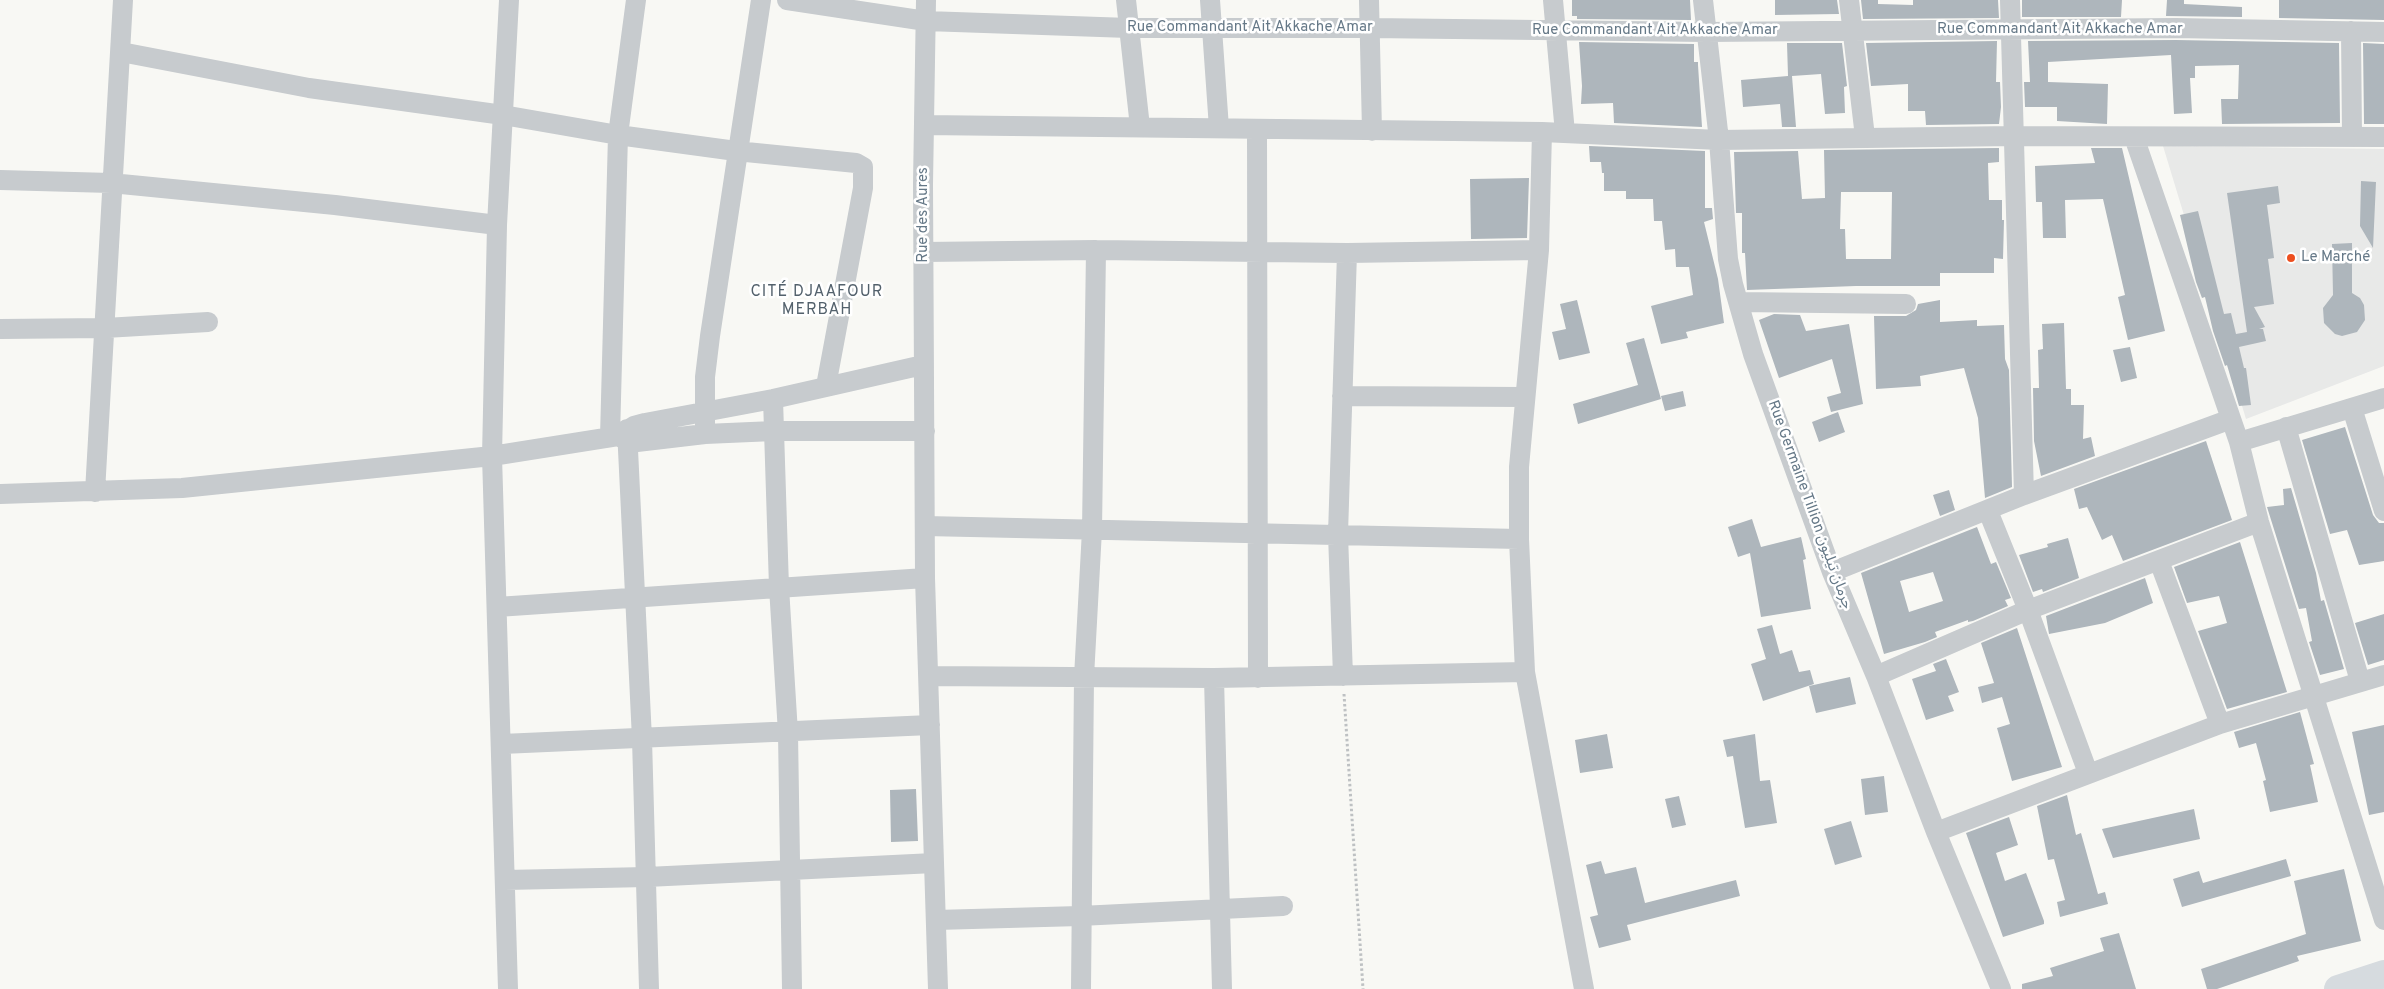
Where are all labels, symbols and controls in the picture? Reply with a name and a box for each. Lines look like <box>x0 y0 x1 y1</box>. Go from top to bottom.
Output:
street label: Rue Commandant Ait Akkache Amar <box>1127 19 1373 37</box>
street label: Rue Commandant Ait Akkache Amar <box>1937 21 2183 39</box>
street label: Rue Commandant Ait Akkache Amar <box>1532 22 1778 40</box>
street label: Rue des Aures <box>915 167 933 263</box>
place label: Le Marché <box>2301 249 2370 267</box>
marker: Le Marché <box>2285 252 2297 264</box>
district label: CITÉ DJAAFOUR MERBAH <box>749 283 885 321</box>
street label: Rue Germaine Tillion جرمان تيليون <box>1763 398 1855 612</box>

